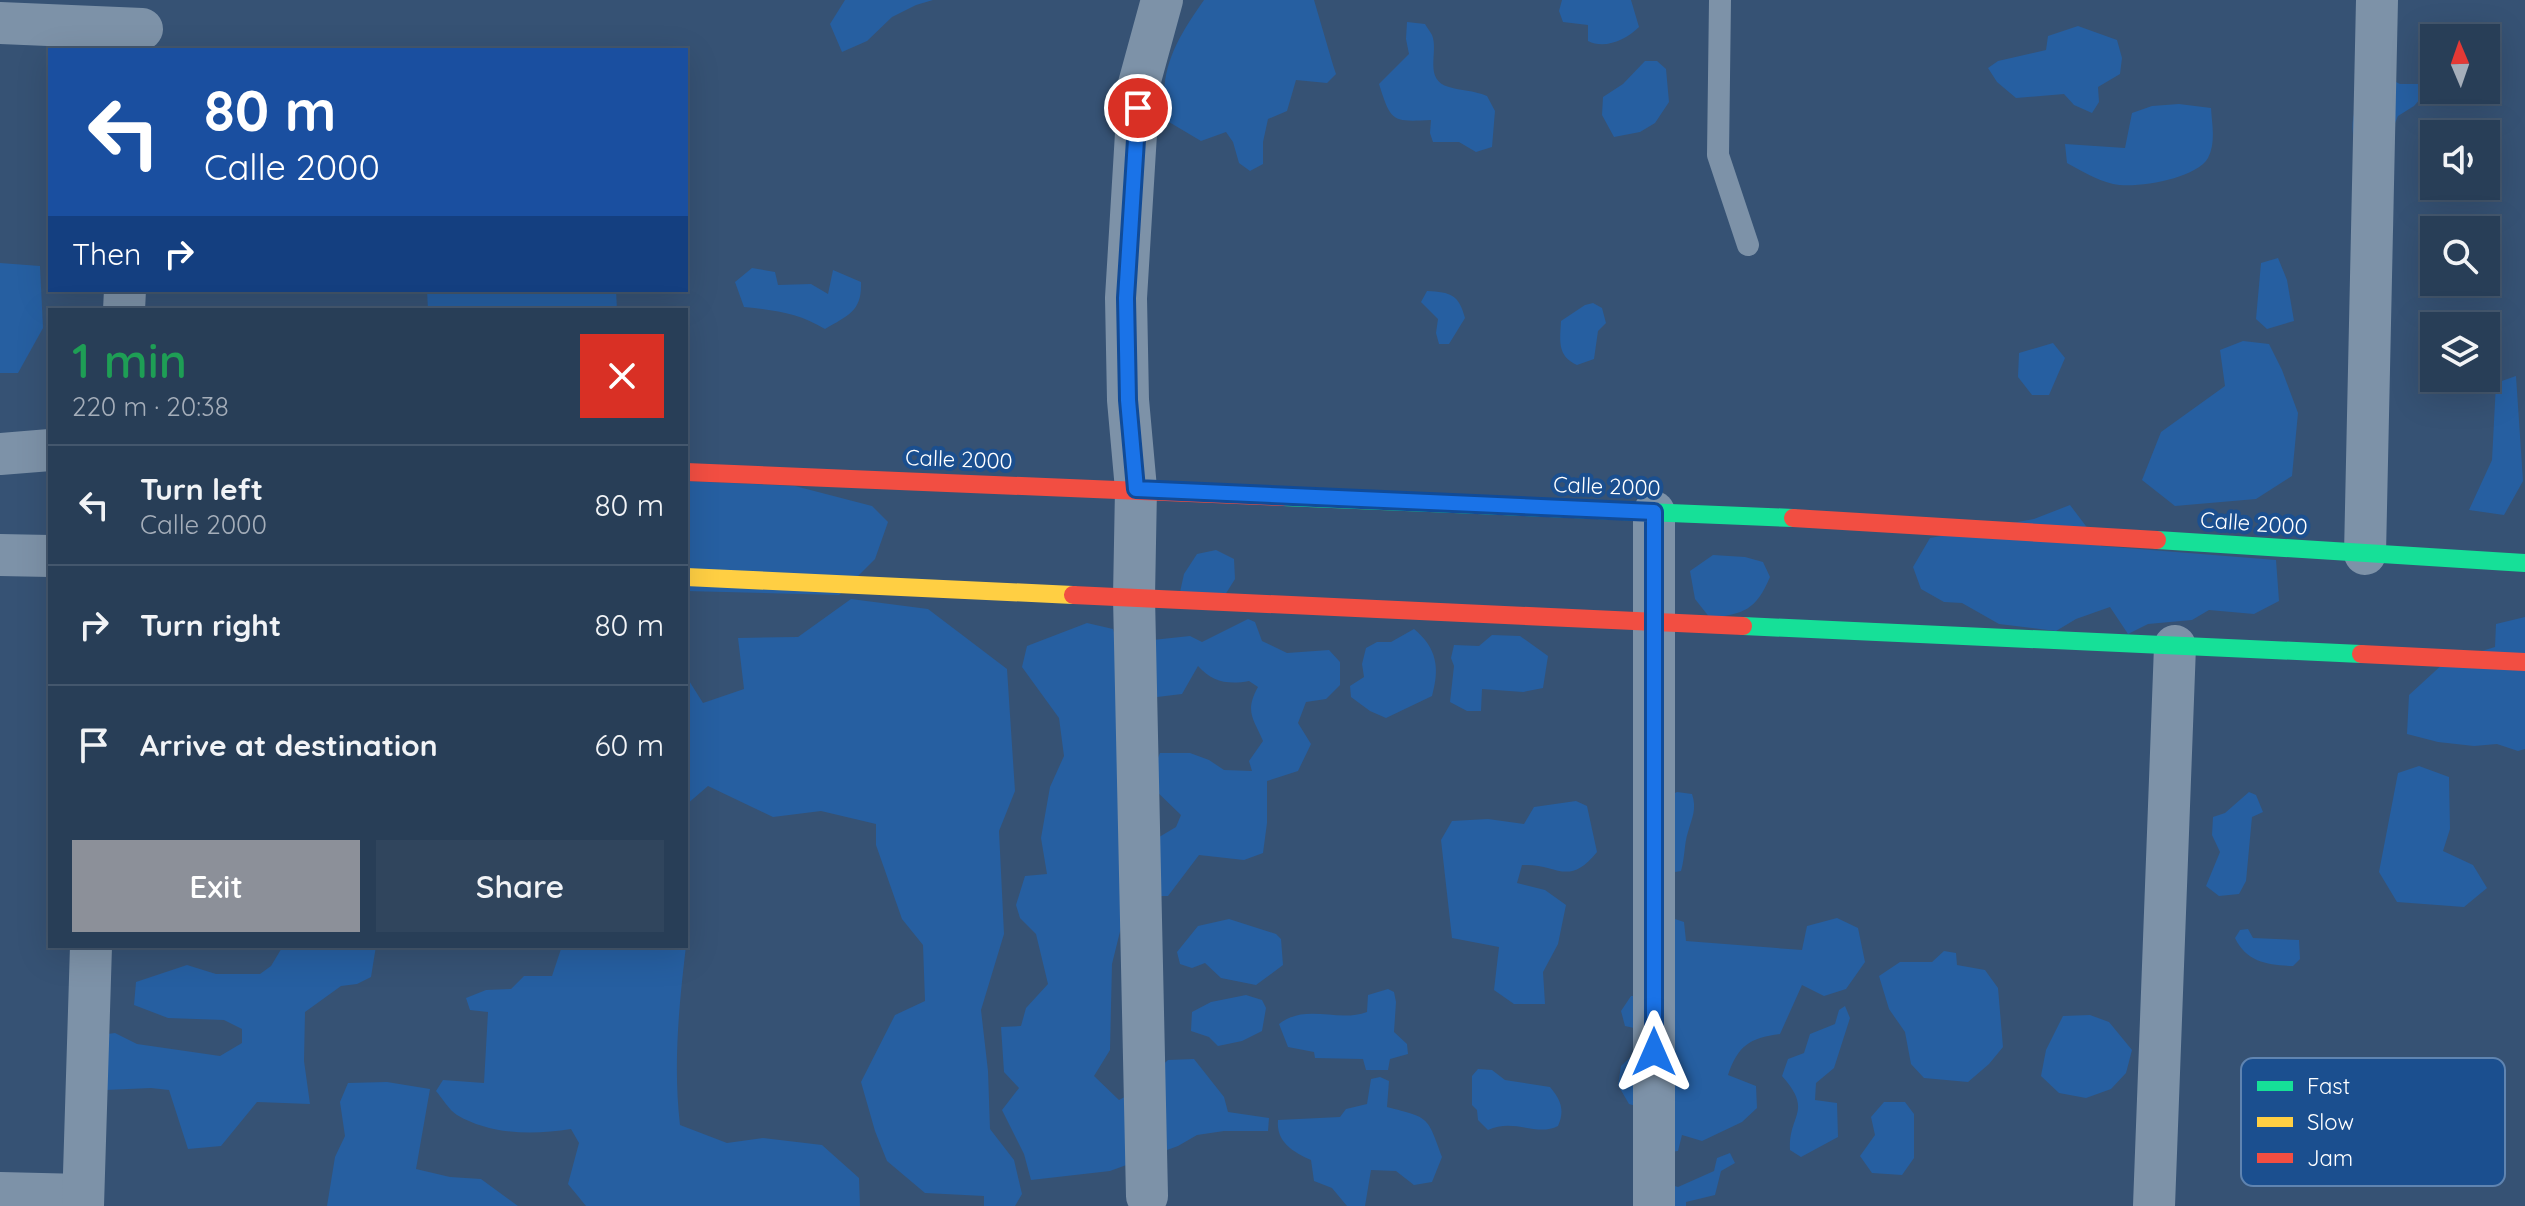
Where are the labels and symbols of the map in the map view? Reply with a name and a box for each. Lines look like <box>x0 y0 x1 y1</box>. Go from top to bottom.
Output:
north arrow <box>2420 24 2500 104</box>
pin <box>1104 74 1172 142</box>
street label: Calle 2000 <box>905 443 1013 475</box>
street label: Calle 2000 <box>1553 470 1661 502</box>
street label: Calle 2000 <box>2199 505 2309 541</box>
position arrow <box>1612 1010 1696 1094</box>
legend <box>2241 1058 2505 1186</box>
text: Fast <box>2307 1072 2350 1100</box>
text: Slow <box>2307 1108 2354 1136</box>
text: Jam <box>2307 1144 2353 1172</box>

